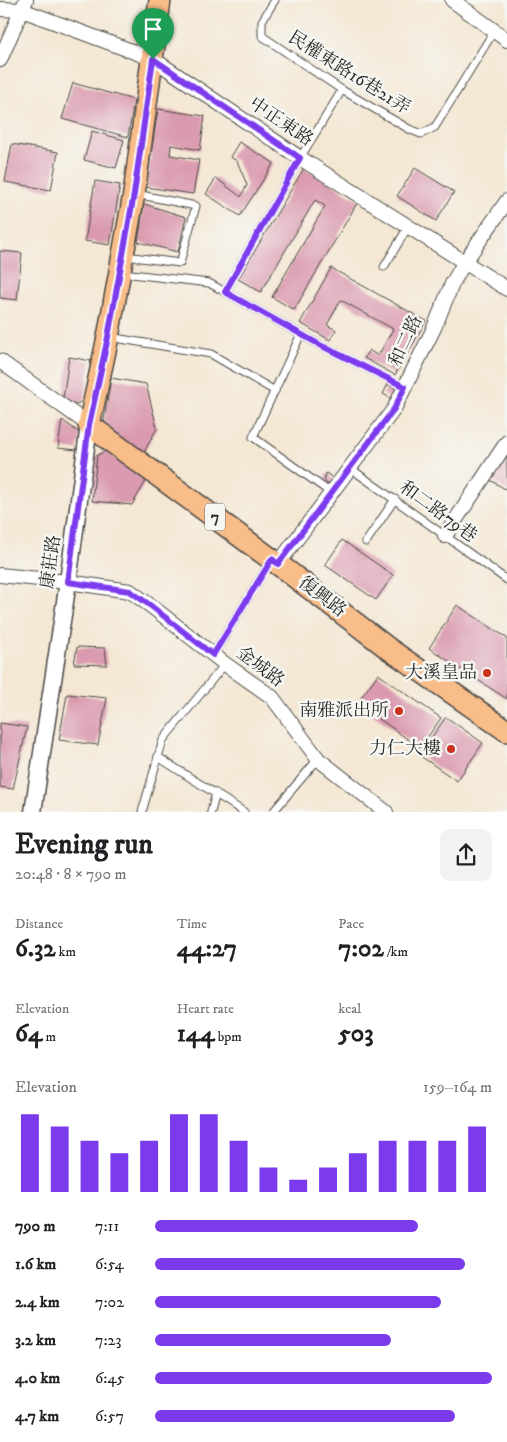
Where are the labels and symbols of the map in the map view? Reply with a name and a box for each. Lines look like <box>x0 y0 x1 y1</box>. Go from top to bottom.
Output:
pin <box>132 8 174 59</box>
street label: 民權東路16巷21弄 <box>284 27 414 119</box>
street label: 中正東路 <box>245 93 317 151</box>
street label: 和二路 <box>385 312 427 370</box>
street label: 和二路79巷 <box>395 477 481 547</box>
road number: 7 <box>205 504 225 530</box>
street label: 康莊路 <box>36 534 66 590</box>
street label: 復興路 <box>294 572 350 622</box>
street label: 金城路 <box>232 642 288 692</box>
place label: 大溪皇品 <box>405 662 477 684</box>
marker: 大溪皇品 <box>481 667 493 679</box>
place label: 南雅派出所 <box>299 700 389 722</box>
marker: 南雅派出所 <box>393 705 405 717</box>
place label: 力仁大樓 <box>369 738 441 760</box>
marker: 力仁大樓 <box>445 743 457 755</box>

